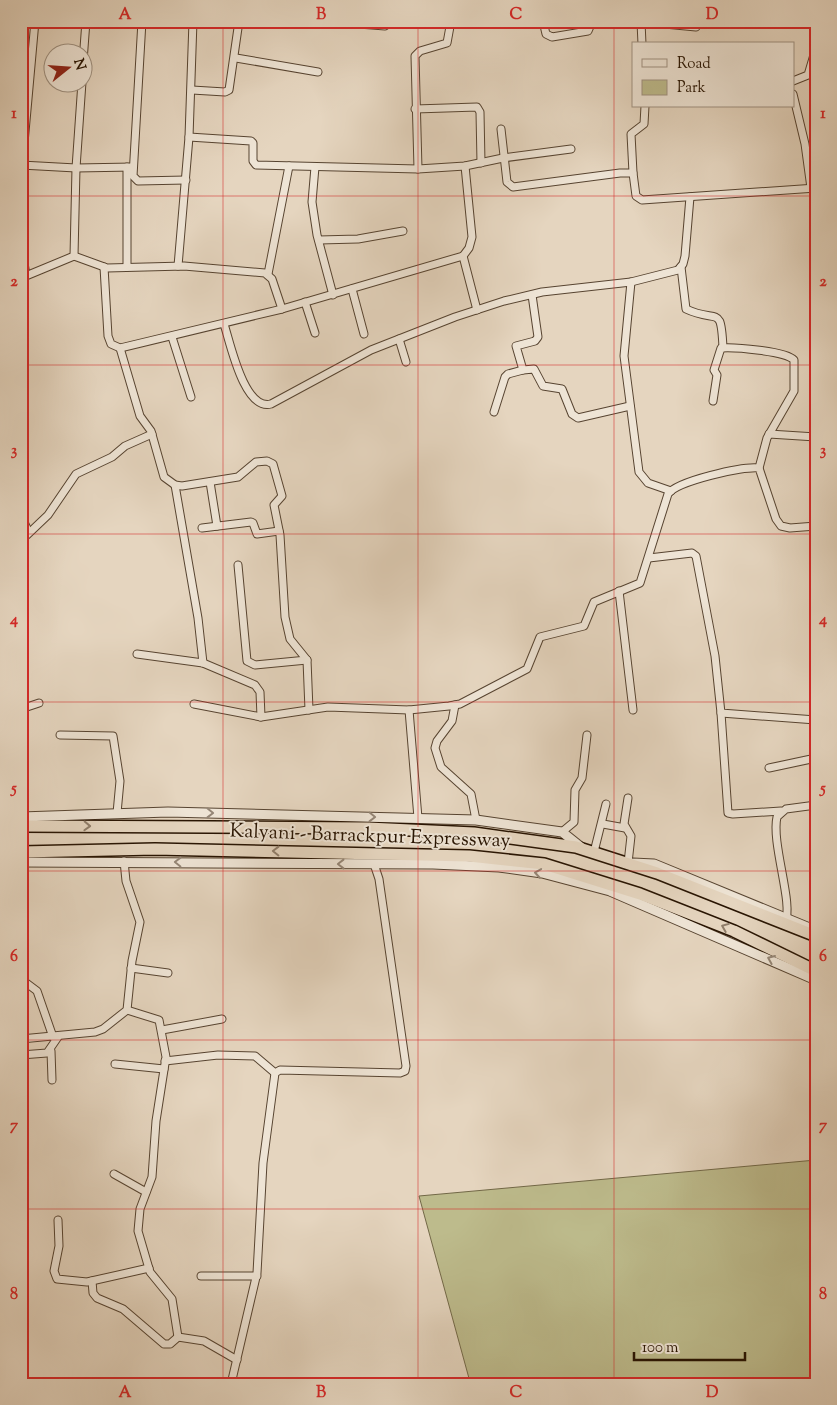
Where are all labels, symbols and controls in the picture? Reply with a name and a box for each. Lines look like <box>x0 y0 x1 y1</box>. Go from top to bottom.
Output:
text: A <box>119 4 132 27</box>
text: B <box>316 4 326 27</box>
text: C <box>510 4 523 27</box>
text: D <box>706 4 719 27</box>
north arrow <box>42 42 92 92</box>
legend <box>632 42 794 108</box>
text: Road <box>677 54 711 75</box>
text: N <box>67 57 90 73</box>
text: Park <box>677 78 706 99</box>
text: 1 <box>11 103 17 126</box>
text: 1 <box>820 103 826 126</box>
text: 2 <box>10 271 18 294</box>
text: 2 <box>819 271 827 294</box>
text: 3 <box>11 440 18 463</box>
text: 3 <box>820 440 827 463</box>
text: 4 <box>9 609 18 632</box>
text: 4 <box>818 609 827 632</box>
text: 5 <box>9 778 17 801</box>
text: 5 <box>818 778 826 801</box>
one-way arrow <box>206 808 214 818</box>
one-way arrow <box>369 812 377 822</box>
street label: Kalyani - Barrackpur Expressway <box>229 818 511 856</box>
one-way arrow <box>84 821 92 832</box>
one-way arrow <box>272 846 280 857</box>
one-way arrow <box>174 857 182 867</box>
one-way arrow <box>336 859 344 869</box>
one-way arrow <box>533 868 542 878</box>
one-way arrow <box>721 923 729 933</box>
text: 6 <box>10 946 18 969</box>
text: 6 <box>819 946 827 969</box>
one-way arrow <box>768 955 776 965</box>
text: 7 <box>10 1115 19 1138</box>
text: 7 <box>819 1115 828 1138</box>
text: 8 <box>10 1284 18 1307</box>
text: 8 <box>819 1284 827 1307</box>
scale bar <box>634 1330 746 1362</box>
text: 100 m <box>642 1338 679 1359</box>
text: A <box>119 1382 132 1405</box>
text: B <box>316 1382 326 1405</box>
text: C <box>510 1382 523 1405</box>
text: D <box>706 1382 719 1405</box>

